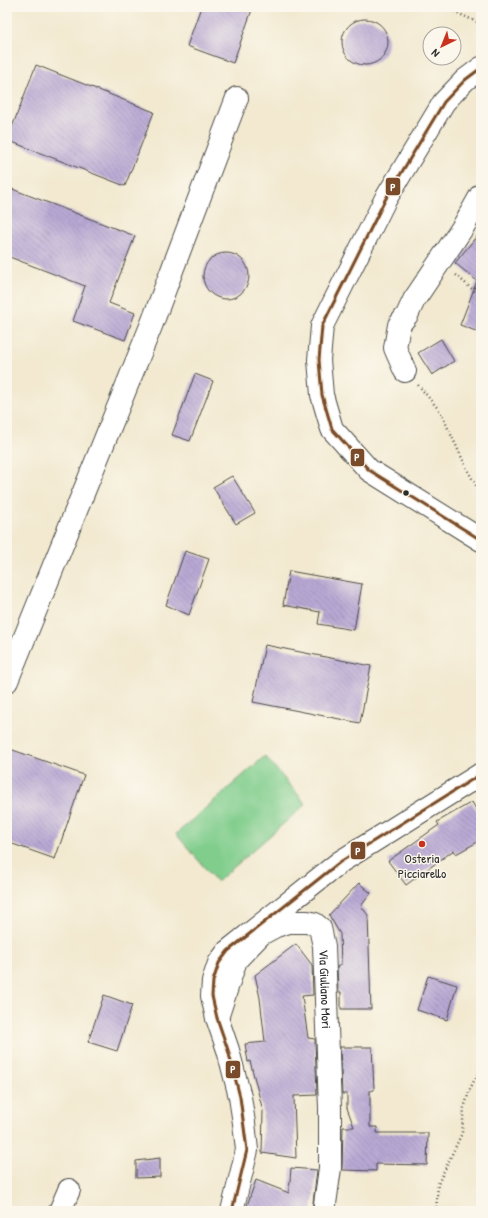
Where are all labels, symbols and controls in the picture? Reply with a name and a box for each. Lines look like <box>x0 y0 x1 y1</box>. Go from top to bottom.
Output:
north arrow <box>422 26 462 66</box>
text: N <box>428 46 442 60</box>
line badge: P <box>385 177 401 196</box>
text: P <box>390 180 396 194</box>
line badge: P <box>350 448 365 467</box>
text: P <box>354 450 360 464</box>
unlabelled marker <box>401 488 411 498</box>
marker: Osteria Picciarello <box>417 839 427 849</box>
line badge: P <box>350 841 366 860</box>
text: P <box>355 844 361 858</box>
place label: Osteria Picciarello <box>398 849 446 882</box>
street label: Via Giuliano Mori <box>315 949 336 1029</box>
line badge: P <box>225 1060 241 1079</box>
text: P <box>230 1062 236 1076</box>

